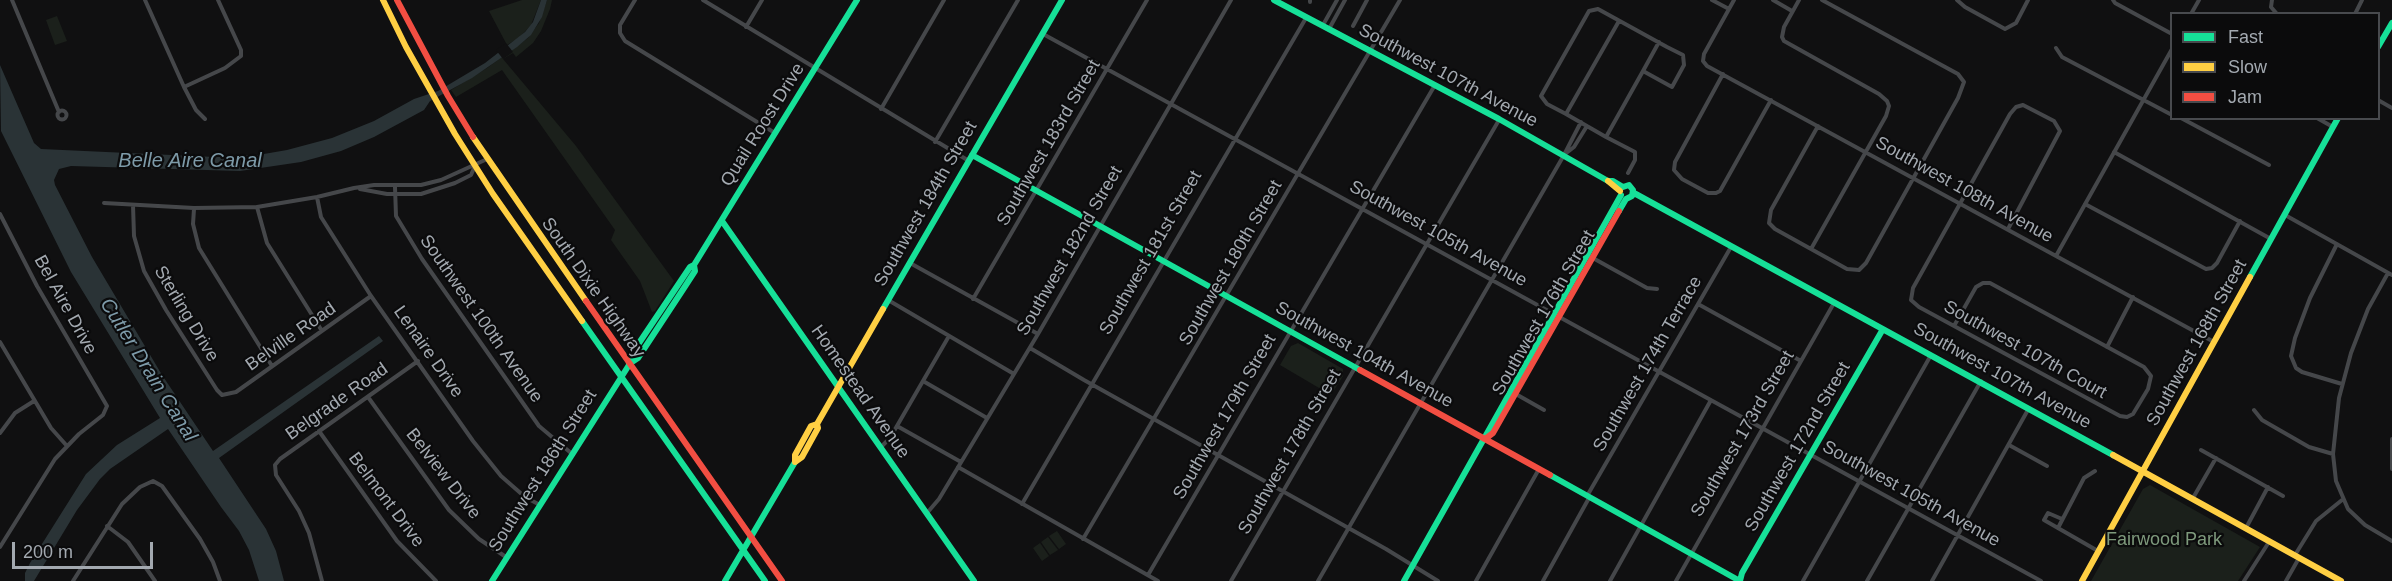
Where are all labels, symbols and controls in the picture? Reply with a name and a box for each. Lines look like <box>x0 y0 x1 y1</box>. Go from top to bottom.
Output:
legend <box>2170 12 2380 120</box>
street label: Southwest 107th Avenue <box>1355 20 1541 132</box>
text: Fast <box>2228 27 2263 47</box>
street label: Southwest 183rd Street <box>993 56 1105 230</box>
text: Slow <box>2228 57 2267 77</box>
street label: Quail Roost Drive <box>716 59 810 191</box>
text: Jam <box>2228 87 2262 107</box>
street label: Southwest 184th Street <box>870 118 982 290</box>
street label: Southwest 108th Avenue <box>1871 132 2057 248</box>
water label: Belle Aire Canal <box>118 149 262 173</box>
street label: Southwest 182nd Street <box>1013 162 1127 340</box>
street label: Southwest 181st Street <box>1095 167 1207 339</box>
street label: Southwest 105th Avenue <box>1345 176 1531 292</box>
street label: Southwest 180th Street <box>1175 177 1287 349</box>
street label: South Dixie Highway <box>537 214 649 362</box>
street label: Southwest 176th Street <box>1488 227 1600 399</box>
street label: Southwest 100th Avenue <box>415 231 547 407</box>
street label: Bel Aire Drive <box>29 252 101 358</box>
street label: Southwest 168th Street <box>2142 256 2252 430</box>
street label: Sterling Drive <box>149 262 223 366</box>
street label: Southwest 174th Terrace <box>1589 272 1707 456</box>
water label: Cutler Drain Canal <box>94 294 202 446</box>
street label: Southwest 107th Court <box>1940 296 2110 404</box>
street label: Southwest 104th Avenue <box>1271 297 1457 413</box>
street label: Belville Road <box>242 298 340 376</box>
street label: Lenaire Drive <box>388 302 468 402</box>
street label: Southwest 107th Avenue <box>1909 318 2095 434</box>
street label: Homestead Avenue <box>806 321 914 463</box>
street label: Southwest 179th Street <box>1169 331 1281 503</box>
street label: Southwest 173rd Street <box>1687 347 1799 521</box>
street label: Southwest 172nd Street <box>1741 358 1855 536</box>
street label: Belgrade Road <box>282 359 392 445</box>
street label: Southwest 178th Street <box>1234 366 1346 538</box>
street label: Southwest 186th Street <box>484 386 602 556</box>
street label: Belview Drive <box>401 424 485 524</box>
street label: Southwest 105th Avenue <box>1818 436 2004 552</box>
street label: Belmont Drive <box>343 448 429 552</box>
park label: Fairwood Park <box>2106 529 2222 551</box>
scale bar <box>15 530 156 568</box>
text: 200 m <box>23 542 73 562</box>

